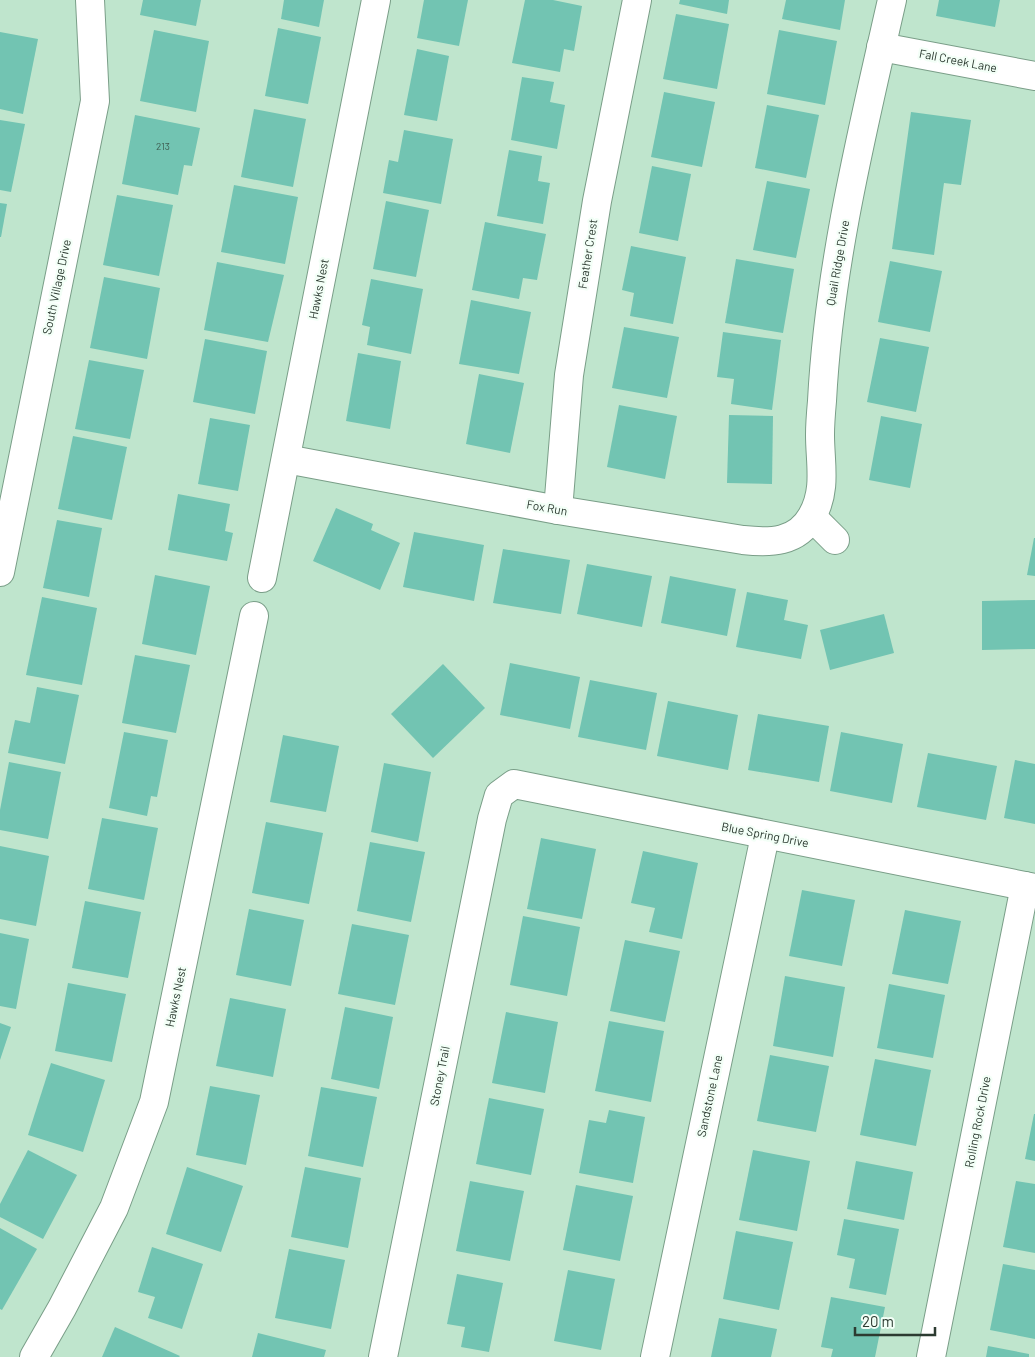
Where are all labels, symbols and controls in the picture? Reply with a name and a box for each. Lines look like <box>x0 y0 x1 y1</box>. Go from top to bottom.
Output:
street label: Fall Creek Lane <box>918 46 998 74</box>
house number: 213 <box>156 140 170 152</box>
street label: Feather Crest <box>575 218 599 290</box>
street label: Quail Ridge Drive <box>823 219 851 307</box>
street label: South Village Drive <box>39 238 73 336</box>
street label: Hawks Nest <box>305 257 331 320</box>
street label: Fox Run <box>526 497 569 517</box>
street label: Blue Spring Drive <box>720 819 810 849</box>
street label: Hawks Nest <box>162 965 188 1028</box>
street label: Stoney Trail <box>426 1045 452 1107</box>
street label: Sandstone Lane <box>693 1054 725 1138</box>
street label: Rolling Rock Drive <box>961 1075 993 1169</box>
scale bar <box>855 1304 935 1336</box>
text: 20 m <box>862 1312 894 1330</box>

